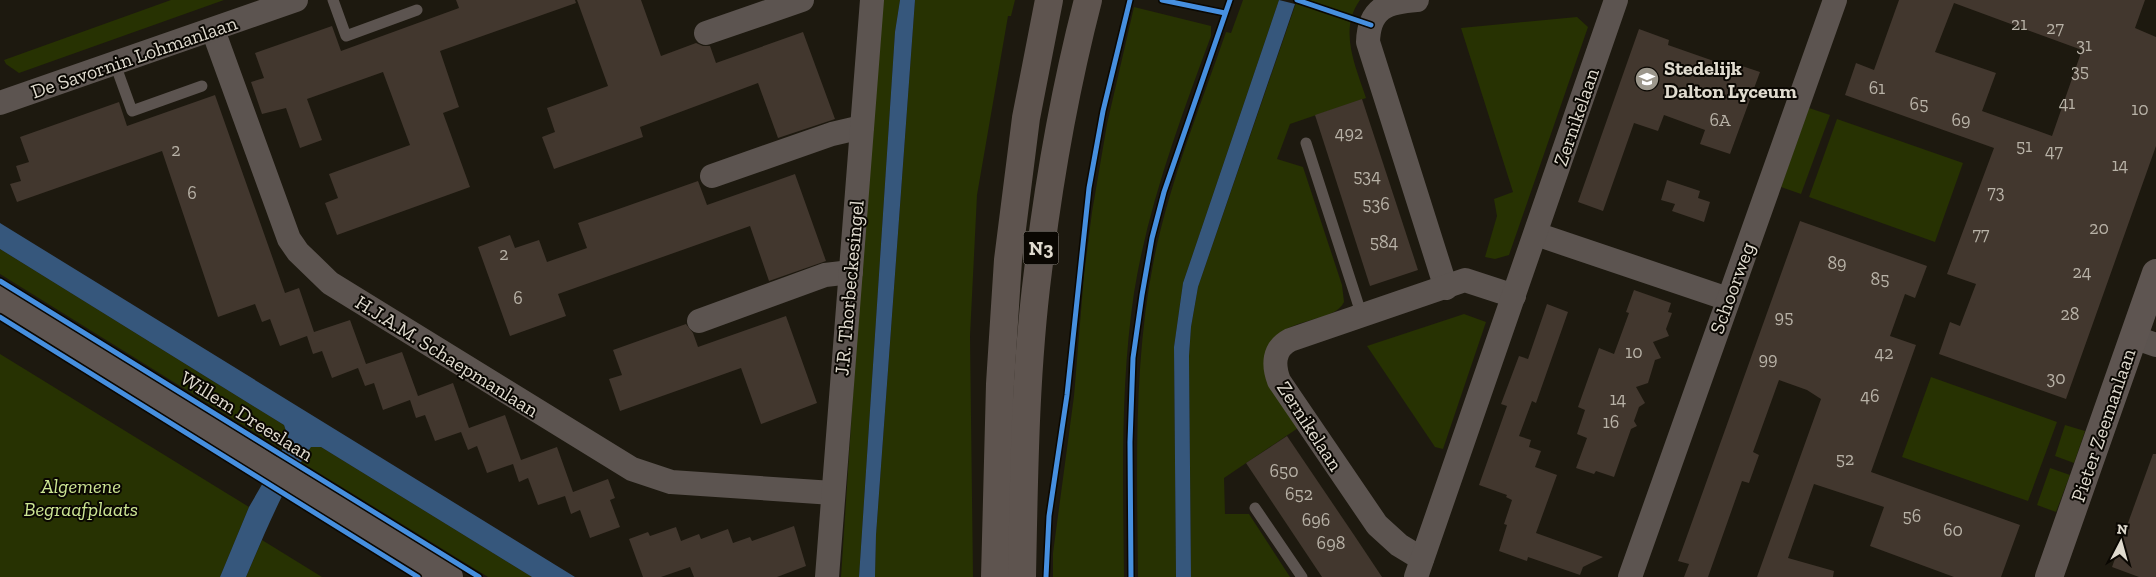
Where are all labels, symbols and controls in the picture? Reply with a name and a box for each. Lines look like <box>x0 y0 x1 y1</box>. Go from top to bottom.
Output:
street label: De Savornin Lohmanlaan <box>28 10 241 104</box>
house number: 21 <box>2011 13 2027 35</box>
house number: 27 <box>2046 17 2064 39</box>
house number: 31 <box>2076 34 2092 56</box>
place label: Stedelijk Dalton Lyceum <box>1664 56 1797 103</box>
house number: 35 <box>2071 60 2089 82</box>
street label: Zernikelaan <box>1548 64 1604 169</box>
school or university icon: Stedelijk Dalton Lyceum <box>1634 66 1660 92</box>
house number: 61 <box>1869 77 1885 99</box>
house number: 41 <box>2059 92 2075 114</box>
house number: 65 <box>1910 93 1928 115</box>
house number: 10 <box>2131 98 2149 120</box>
house number: 6A <box>1709 109 1731 131</box>
house number: 69 <box>1951 109 1971 131</box>
house number: 492 <box>1335 122 1363 144</box>
house number: 51 <box>2016 135 2032 157</box>
house number: 2 <box>171 139 181 161</box>
house number: 47 <box>2045 140 2063 162</box>
house number: 14 <box>2112 154 2129 176</box>
house number: 534 <box>1353 165 1381 187</box>
house number: 73 <box>1987 181 2005 203</box>
house number: 6 <box>187 182 197 204</box>
house number: 536 <box>1362 193 1390 215</box>
street label: J.R. Thorbeckesingel <box>829 199 869 377</box>
house number: 20 <box>2089 217 2109 239</box>
house number: 77 <box>1973 223 1990 245</box>
house number: 584 <box>1370 231 1399 253</box>
road number: N3 <box>1024 232 1058 264</box>
street label: Schoorweg <box>1704 239 1760 337</box>
house number: 2 <box>499 243 509 265</box>
house number: 89 <box>1827 252 1847 274</box>
house number: 24 <box>2073 261 2092 283</box>
house number: 85 <box>1871 268 1889 290</box>
house number: 6 <box>513 287 523 309</box>
street label: H.J.A.M. Schaepmanlaan <box>351 290 543 422</box>
house number: 28 <box>2061 303 2079 325</box>
house number: 95 <box>1775 306 1793 328</box>
house number: 10 <box>1625 341 1643 363</box>
house number: 42 <box>1875 342 1893 364</box>
street label: Pieter Zeemanlaan <box>2065 345 2141 505</box>
house number: 99 <box>1758 348 1778 370</box>
street label: Willem Dreeslaan <box>176 366 318 467</box>
house number: 30 <box>2046 367 2066 389</box>
street label: Zernikelaan <box>1272 377 1348 476</box>
house number: 46 <box>1860 385 1880 407</box>
house number: 14 <box>1610 388 1627 410</box>
house number: 16 <box>1603 411 1619 433</box>
house number: 52 <box>1836 448 1854 470</box>
house number: 650 <box>1269 460 1299 482</box>
park label: Algemene Begraafplaats <box>24 474 138 521</box>
house number: 652 <box>1285 483 1313 505</box>
house number: 56 <box>1903 505 1921 527</box>
house number: 696 <box>1302 509 1330 531</box>
north arrow <box>2096 517 2146 567</box>
house number: 60 <box>1943 519 1963 541</box>
text: N <box>2116 521 2129 539</box>
house number: 698 <box>1317 532 1345 554</box>

